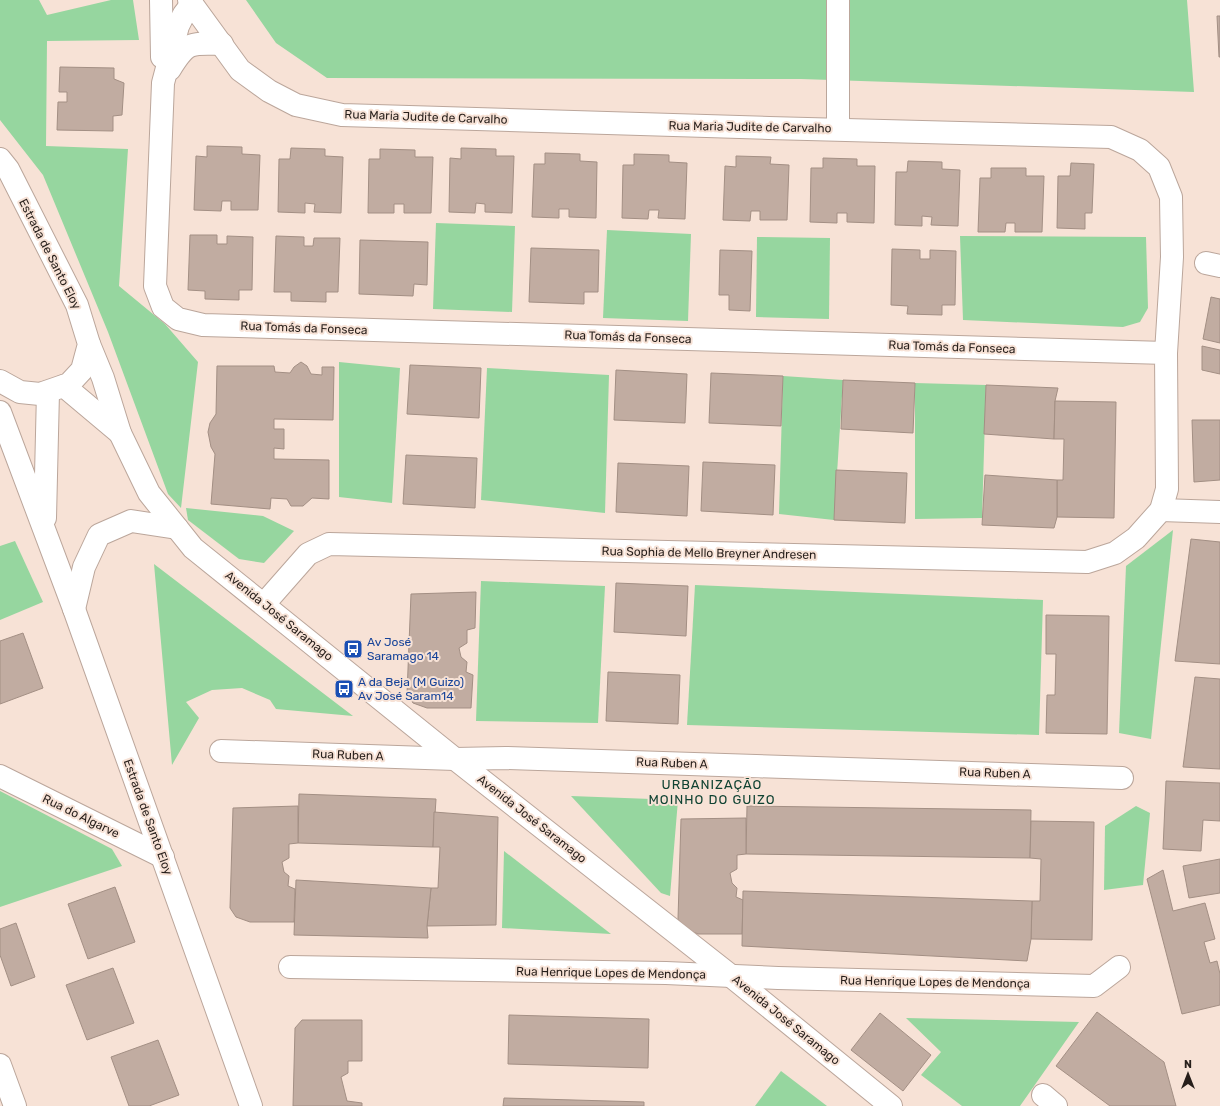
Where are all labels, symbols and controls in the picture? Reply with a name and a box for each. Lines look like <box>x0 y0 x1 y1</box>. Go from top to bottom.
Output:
street label: Rua Maria Judite de Carvalho <box>344 107 508 127</box>
street label: Rua Maria Judite de Carvalho <box>668 119 832 135</box>
street label: Estrada de Santo Eloy <box>16 197 84 312</box>
street label: Rua Tomás da Fonseca <box>240 319 368 337</box>
street label: Rua Tomás da Fonseca <box>564 328 692 346</box>
street label: Rua Tomás da Fonseca <box>888 338 1016 356</box>
street label: Rua Sophia de Mello Breyner Andresen <box>601 544 817 562</box>
street label: Avenida José Saramago <box>222 568 336 664</box>
place label: Av José Saramago 14 <box>367 635 440 663</box>
bus stop icon: Av José Saramago 14 <box>342 638 364 660</box>
place label: A da Beja (M Guizo) Av José Saram14 <box>358 675 464 703</box>
bus stop icon: A da Beja (M Guizo) Av José Saram14 <box>333 678 355 700</box>
street label: Rua Ruben A <box>312 747 384 763</box>
street label: Rua Ruben A <box>636 755 708 771</box>
street label: Estrada de Santo Eloy <box>121 757 176 877</box>
street label: Rua Ruben A <box>959 765 1031 781</box>
street label: Avenida José Saramago <box>475 772 589 866</box>
district label: URBANIZAÇÃO MOINHO DO GUIZO <box>649 777 775 807</box>
street label: Rua do Algarve <box>40 791 122 841</box>
street label: Rua Henrique Lopes de Mendonça <box>516 964 706 982</box>
street label: Avenida José Saramago <box>729 972 843 1068</box>
street label: Rua Henrique Lopes de Mendonça <box>840 973 1030 991</box>
north arrow <box>1168 1054 1208 1094</box>
text: N <box>1184 1058 1192 1071</box>

